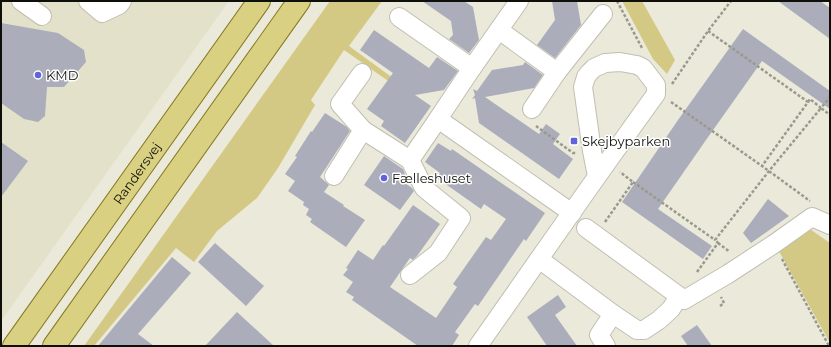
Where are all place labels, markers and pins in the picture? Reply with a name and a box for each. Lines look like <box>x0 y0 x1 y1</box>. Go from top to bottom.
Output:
place label: KMD <box>46 67 79 83</box>
marker: KMD <box>33 70 43 80</box>
place label: Skejbyparken <box>582 133 670 149</box>
marker: Skejbyparken <box>569 136 579 146</box>
place label: Fælleshuset <box>392 170 471 186</box>
marker: Fælleshuset <box>379 173 389 183</box>

